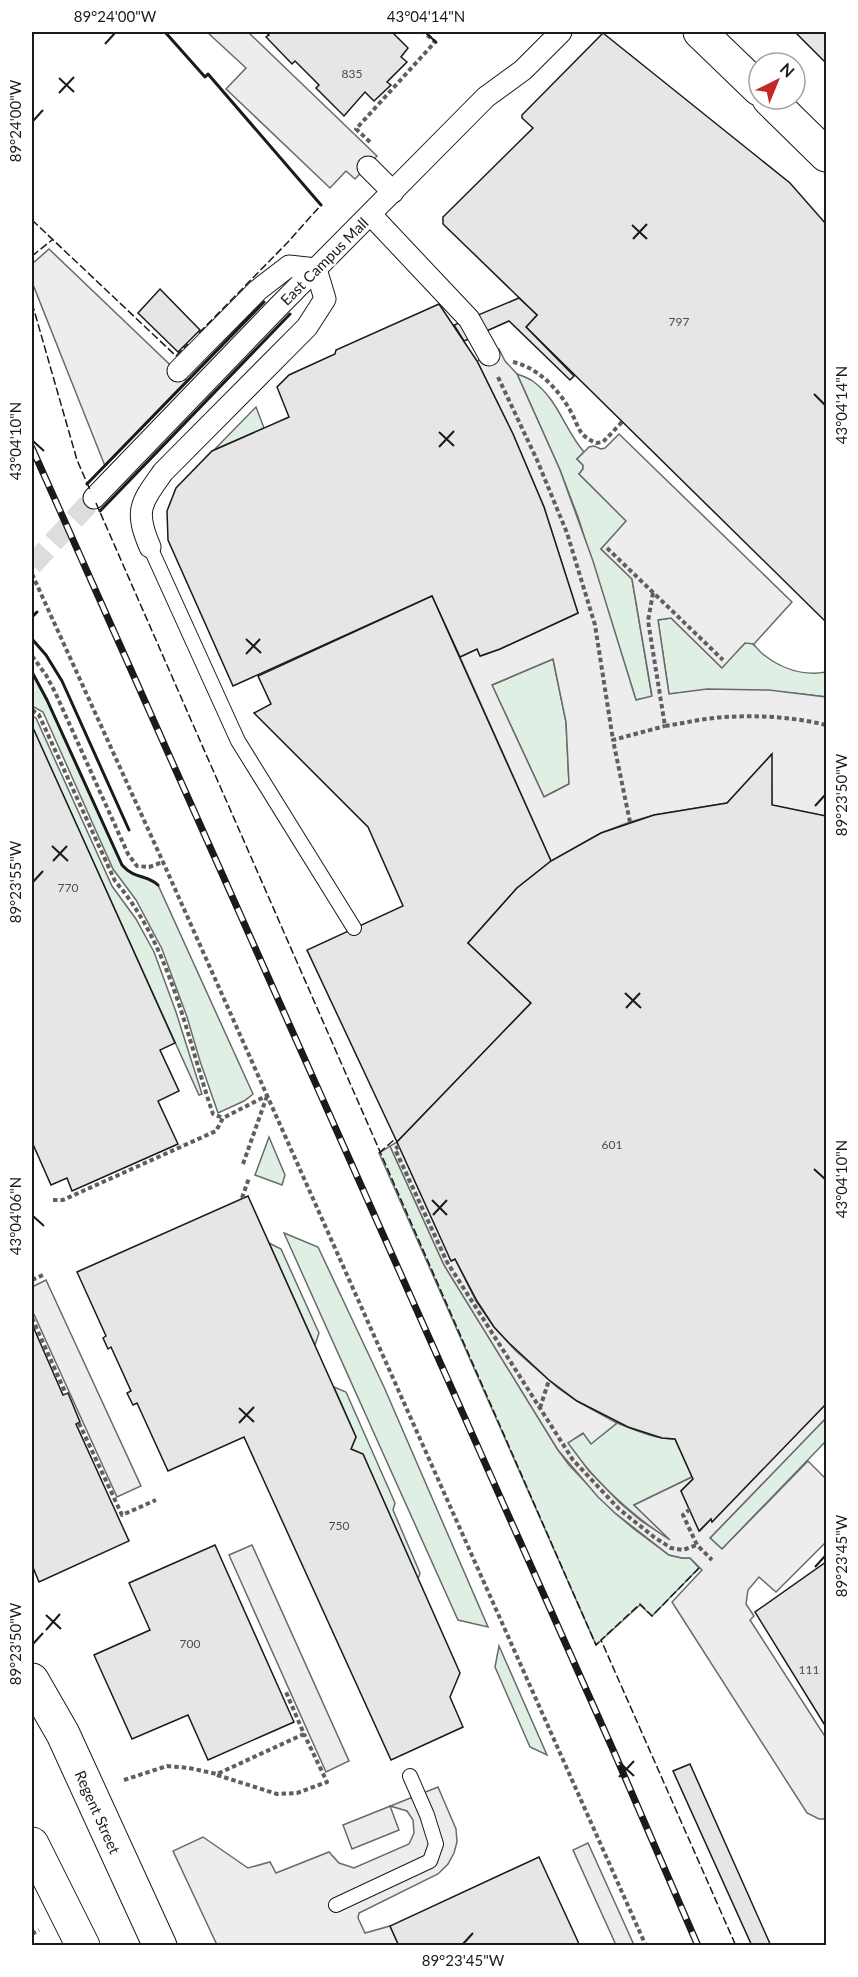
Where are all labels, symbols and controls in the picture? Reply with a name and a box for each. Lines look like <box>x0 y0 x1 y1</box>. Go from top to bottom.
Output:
text: 89°24'00"W <box>74 7 157 25</box>
text: 43°04'14"N <box>387 7 465 25</box>
north arrow <box>747 51 807 111</box>
text: N <box>777 59 799 81</box>
house number: 835 <box>342 66 362 81</box>
text: 89°24'00"W <box>6 79 24 162</box>
street label: East Campus Mall <box>276 213 372 309</box>
house number: 797 <box>669 314 689 329</box>
text: 43°04'14"N <box>832 366 850 444</box>
text: 43°04'10"N <box>6 402 24 480</box>
text: 89°23'50"W <box>832 753 850 836</box>
text: 89°23'55"W <box>6 840 24 923</box>
house number: 770 <box>58 880 78 895</box>
house number: 601 <box>602 1137 622 1152</box>
text: 43°04'10"N <box>832 1140 850 1218</box>
text: 43°04'06"N <box>6 1177 24 1255</box>
text: 89°23'45"W <box>832 1514 850 1597</box>
house number: 750 <box>329 1518 349 1533</box>
text: 89°23'50"W <box>6 1602 24 1685</box>
house number: 700 <box>180 1636 200 1651</box>
house number: 111 <box>799 1662 819 1677</box>
street label: Regent Street <box>72 1767 125 1857</box>
text: 89°23'45"W <box>422 1951 505 1969</box>

